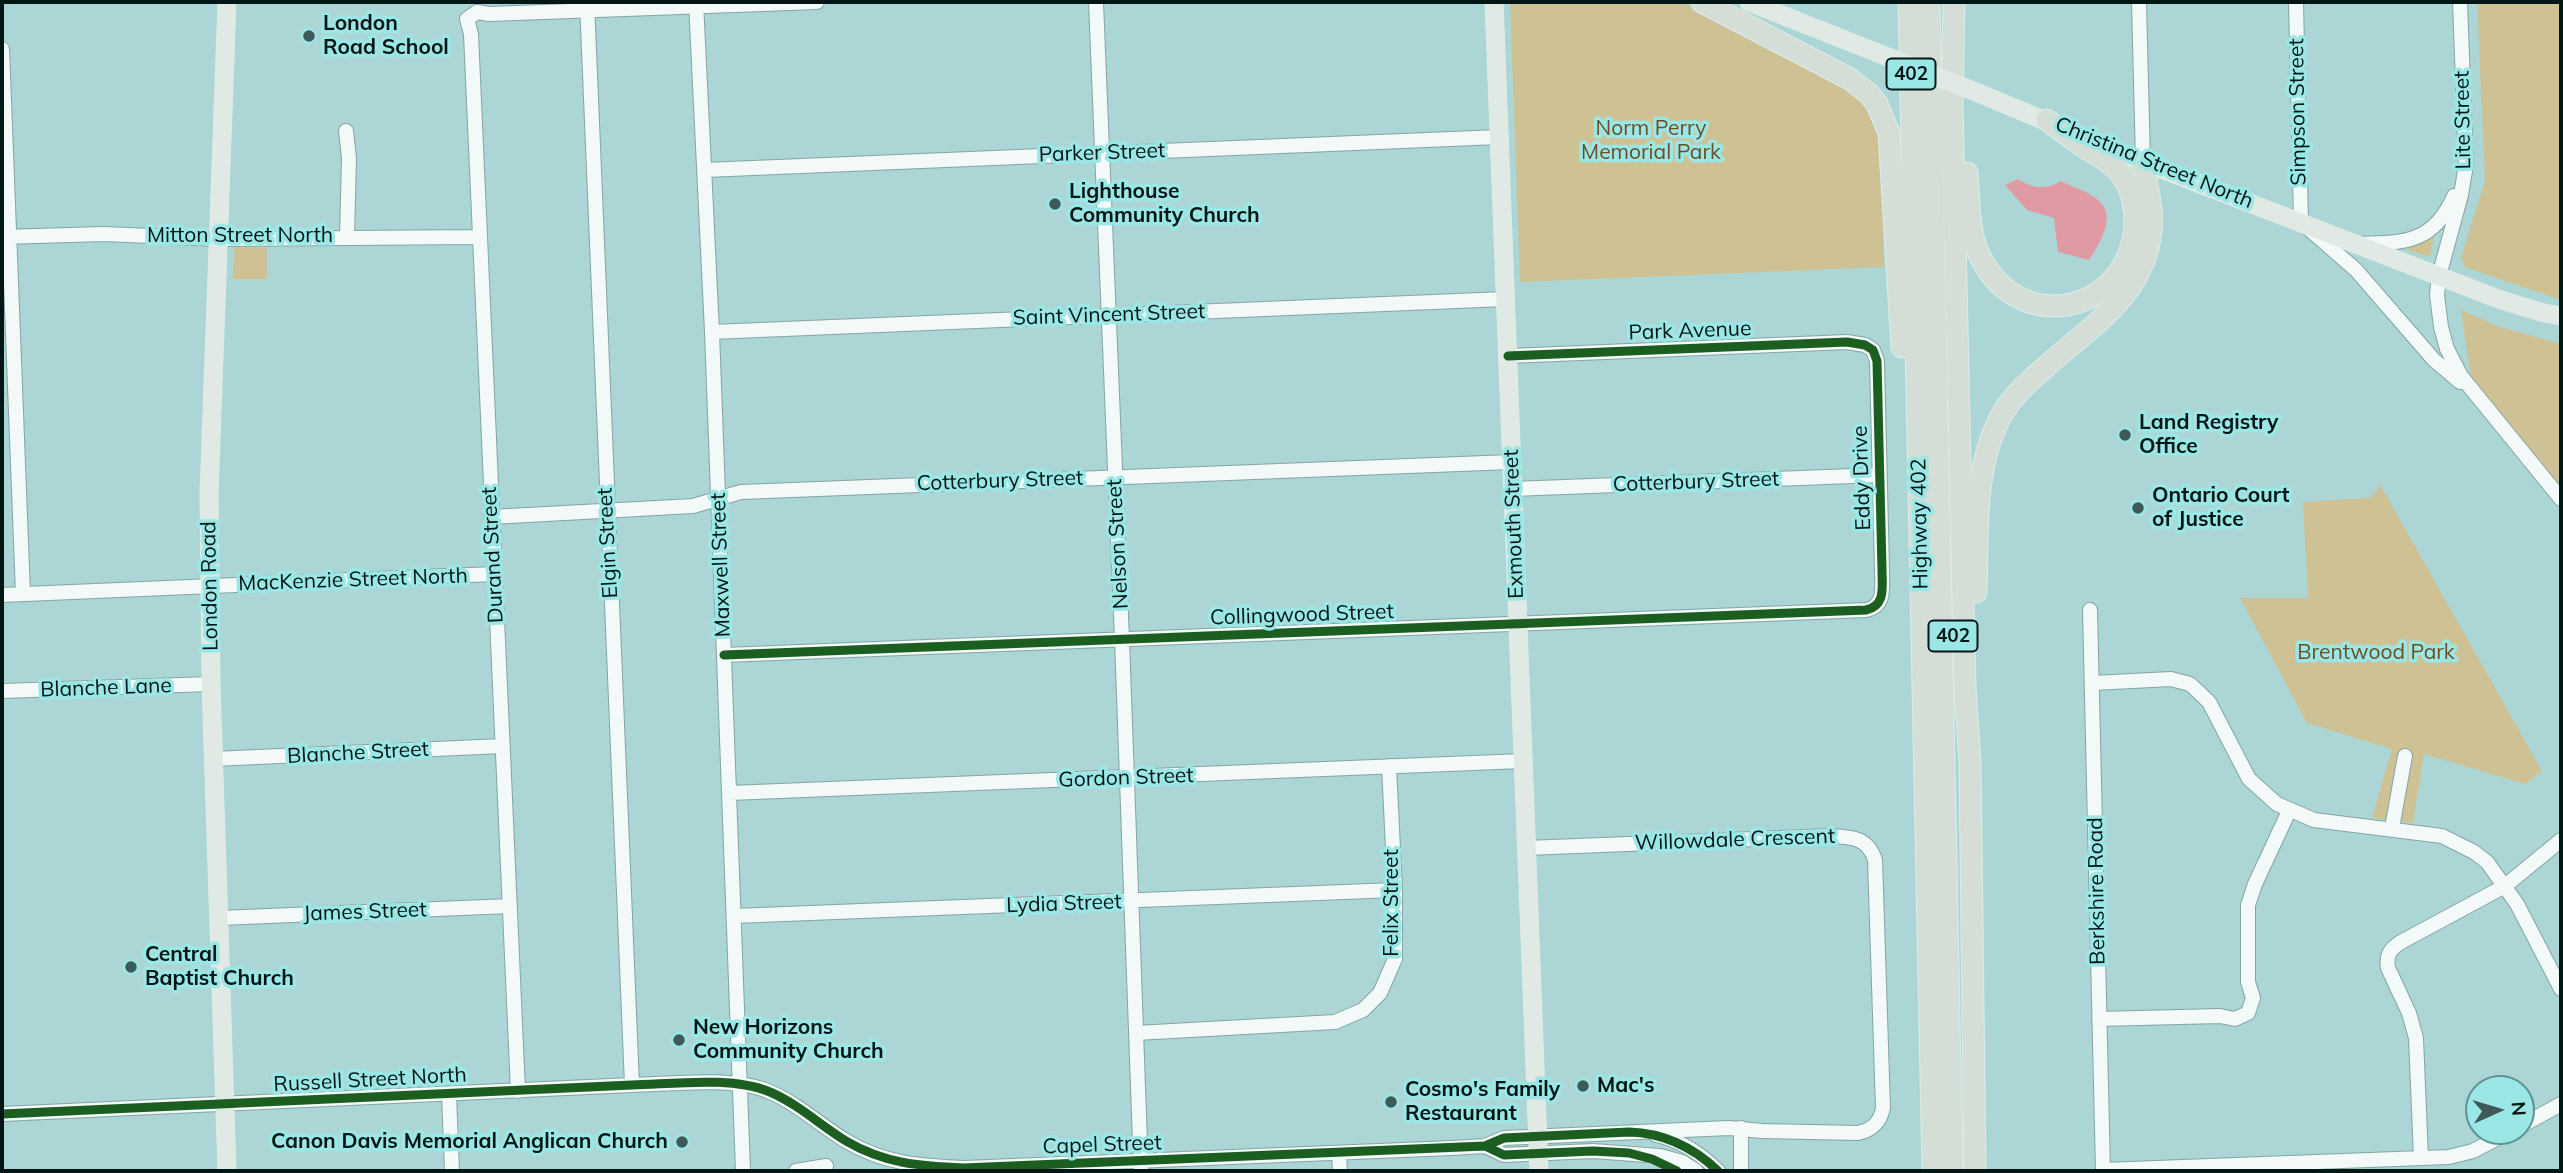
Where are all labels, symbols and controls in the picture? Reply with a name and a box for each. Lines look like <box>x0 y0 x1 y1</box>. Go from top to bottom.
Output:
place label: London Road School <box>323 11 449 61</box>
marker: London Road School <box>301 28 317 44</box>
street label: Simpson Street <box>2284 38 2312 186</box>
road number: 402 <box>1886 58 1936 90</box>
street label: Lite Street <box>2450 70 2476 170</box>
street label: Christina Street North <box>2051 112 2257 214</box>
park label: Norm Perry Memorial Park <box>1581 116 1721 166</box>
street label: Parker Street <box>1038 138 1166 168</box>
place label: Lighthouse Community Church <box>1069 179 1260 229</box>
marker: Lighthouse Community Church <box>1047 196 1063 212</box>
street label: Mitton Street North <box>147 223 333 249</box>
street label: Saint Vincent Street <box>1012 299 1206 331</box>
street label: Park Avenue <box>1628 316 1752 346</box>
place label: Land Registry Office <box>2139 410 2278 460</box>
street label: Eddy Drive <box>1848 425 1876 531</box>
marker: Land Registry Office <box>2117 427 2133 443</box>
street label: Exmouth Street <box>1499 449 1529 599</box>
street label: Highway 402 <box>1906 458 1934 590</box>
street label: Cotterbury Street <box>916 466 1084 496</box>
street label: Cotterbury Street <box>1612 467 1780 497</box>
street label: Nelson Street <box>1102 478 1134 610</box>
place label: Ontario Court of Justice <box>2152 483 2289 533</box>
street label: Durand Street <box>477 486 509 624</box>
street label: Elgin Street <box>593 487 623 599</box>
street label: Maxwell Street <box>706 492 736 638</box>
marker: Ontario Court of Justice <box>2130 500 2146 516</box>
street label: London Road <box>196 521 224 651</box>
street label: MacKenzie Street North <box>238 563 468 597</box>
street label: Collingwood Street <box>1210 599 1394 631</box>
road number: 402 <box>1928 621 1978 652</box>
park label: Brentwood Park <box>2297 640 2455 666</box>
street label: Blanche Lane <box>40 673 172 703</box>
street label: Blanche Street <box>287 737 429 769</box>
street label: Gordon Street <box>1058 763 1194 793</box>
street label: Berkshire Road <box>2083 817 2111 965</box>
street label: Willowdale Crescent <box>1634 824 1836 856</box>
street label: Felix Street <box>1379 849 1405 957</box>
street label: Lydia Street <box>1006 889 1122 919</box>
street label: James Street <box>303 897 427 927</box>
place label: Central Baptist Church <box>145 942 294 992</box>
marker: Central Baptist Church <box>123 959 139 975</box>
place label: New Horizons Community Church <box>693 1015 884 1065</box>
marker: New Horizons Community Church <box>671 1032 687 1048</box>
street label: Russell Street North <box>273 1062 467 1098</box>
place label: Mac's <box>1597 1073 1654 1099</box>
north arrow <box>2465 1075 2535 1145</box>
place label: Cosmo's Family Restaurant <box>1405 1077 1560 1127</box>
marker: Mac's <box>1575 1078 1591 1094</box>
marker: Cosmo's Family Restaurant <box>1383 1094 1399 1110</box>
text: N <box>2506 1101 2531 1117</box>
place label: Canon Davis Memorial Anglican Church <box>271 1129 668 1155</box>
street label: Capel Street <box>1042 1130 1162 1160</box>
marker: Canon Davis Memorial Anglican Church <box>674 1134 690 1150</box>

